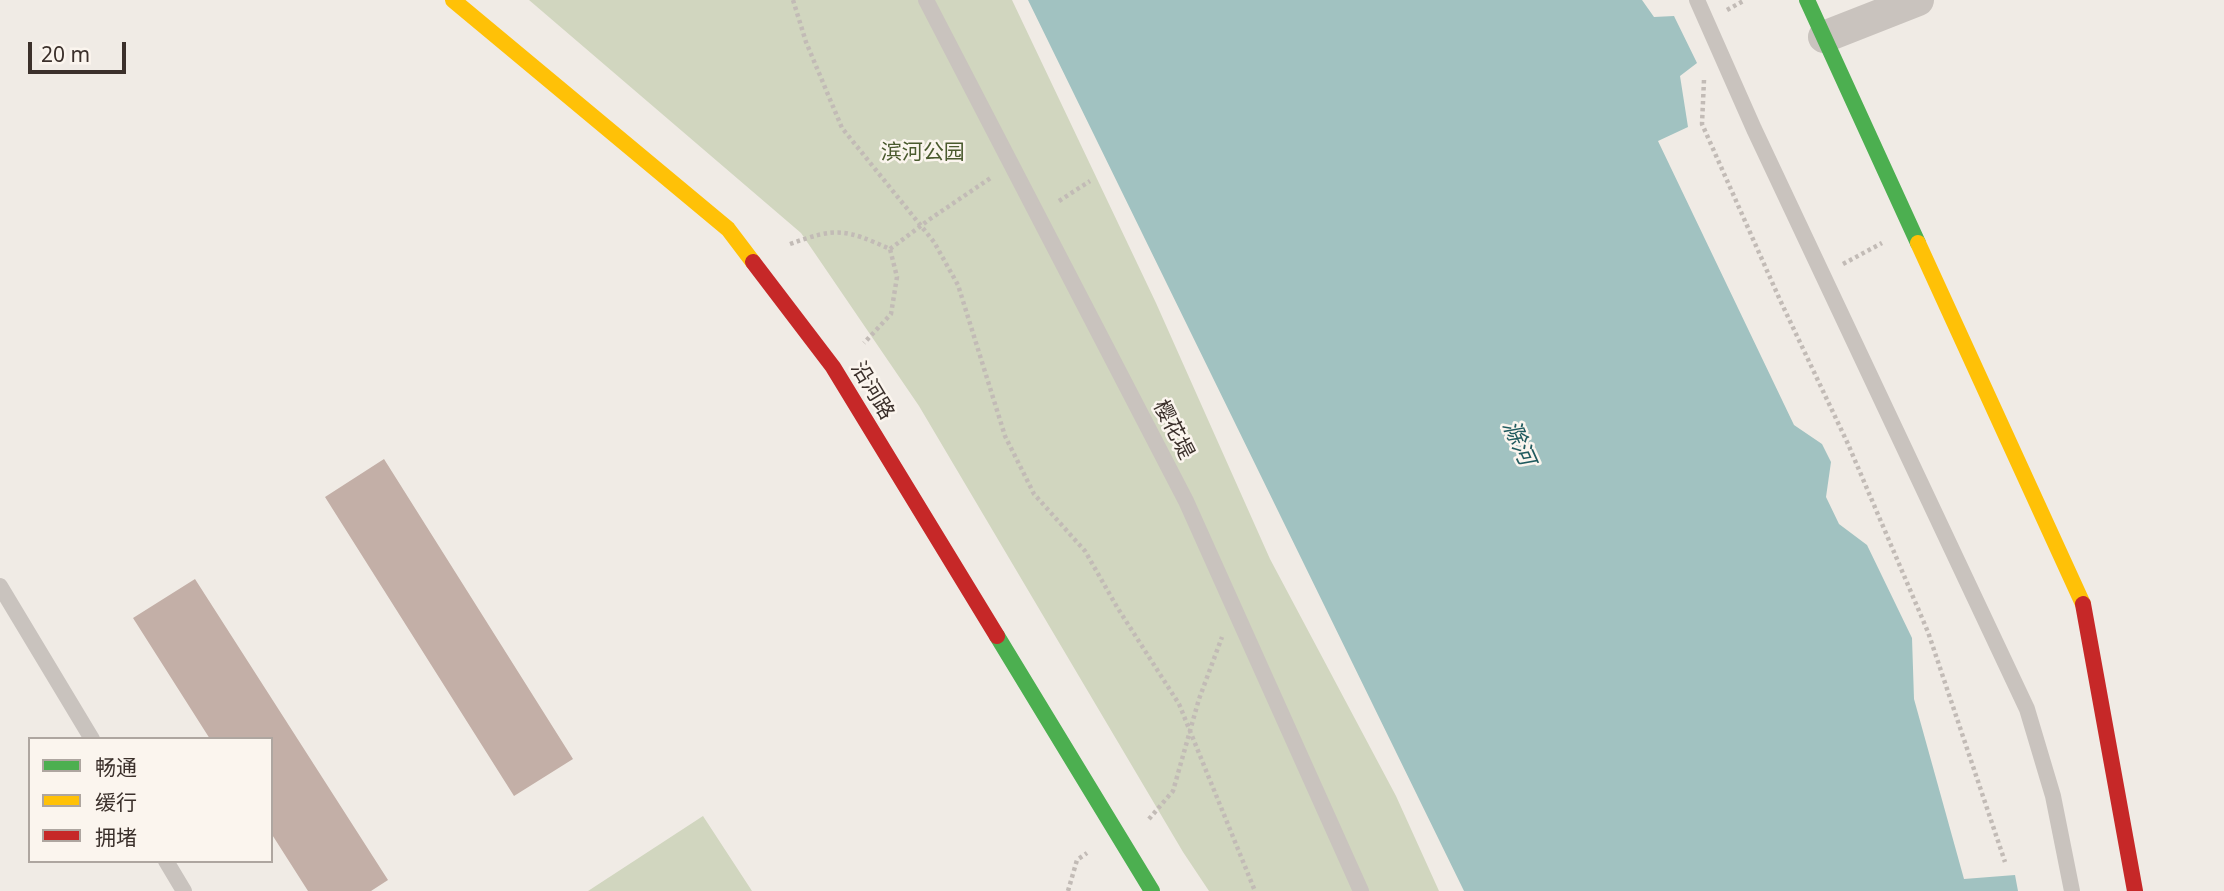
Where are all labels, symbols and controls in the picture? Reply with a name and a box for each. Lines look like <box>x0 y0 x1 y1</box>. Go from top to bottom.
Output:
scale bar <box>32 28 130 72</box>
text: 20 m <box>41 40 90 68</box>
park label: 滨河公园 <box>881 140 965 166</box>
street label: 沿河路 <box>845 358 899 424</box>
street label: 樱花堤 <box>1147 396 1199 464</box>
water label: 滁河 <box>1496 416 1540 470</box>
legend <box>28 737 273 863</box>
text: 畅通 <box>95 753 137 781</box>
text: 缓行 <box>95 788 137 816</box>
text: 拥堵 <box>95 823 137 851</box>

